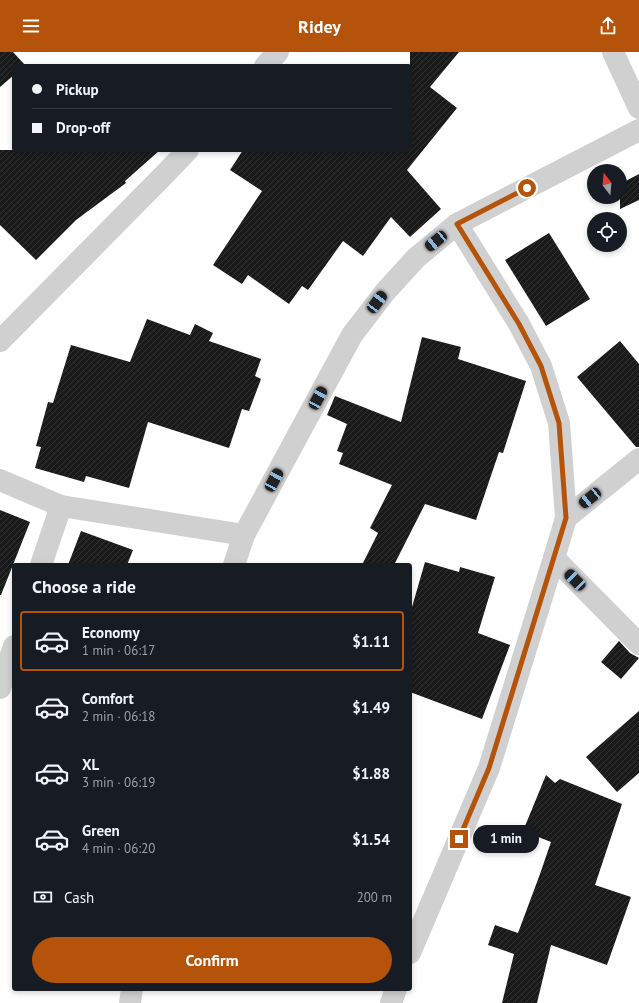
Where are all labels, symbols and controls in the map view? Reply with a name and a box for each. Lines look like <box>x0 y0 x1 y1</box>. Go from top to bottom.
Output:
icon: menu <box>20 15 42 37</box>
text: Ridey <box>298 15 341 38</box>
icon: share <box>597 15 619 37</box>
text: Pickup <box>56 80 99 99</box>
text: Drop-off <box>56 118 110 137</box>
north arrow <box>587 164 627 204</box>
map controls <box>587 164 627 252</box>
route start <box>518 179 536 197</box>
button: locate <box>587 212 627 252</box>
car <box>423 229 449 253</box>
car <box>365 289 389 315</box>
car <box>307 385 329 411</box>
car <box>263 467 285 493</box>
car <box>577 486 603 510</box>
car <box>562 567 588 593</box>
text: Choose a ride <box>32 575 136 598</box>
icon: car <box>34 623 70 659</box>
text: Economy <box>82 623 140 642</box>
text: $1.11 <box>352 632 390 651</box>
text: 1 min · 06:17 <box>82 642 155 659</box>
icon: car <box>34 689 70 725</box>
text: Comfort <box>82 689 134 708</box>
text: $1.49 <box>352 698 390 717</box>
text: 2 min · 06:18 <box>82 708 155 725</box>
icon: car <box>34 755 70 791</box>
text: XL <box>82 755 99 774</box>
text: $1.88 <box>352 764 390 783</box>
text: 3 min · 06:19 <box>82 774 155 791</box>
icon: car <box>34 821 70 857</box>
text: Green <box>82 821 120 840</box>
callout: 1 min <box>473 825 539 853</box>
text: $1.54 <box>352 830 390 849</box>
route end <box>450 830 468 848</box>
text: 1 min <box>490 830 522 847</box>
text: 4 min · 06:20 <box>82 840 155 857</box>
icon: cash <box>32 886 54 908</box>
text: Cash <box>64 888 94 907</box>
text: 200 m <box>357 889 392 906</box>
button: Confirm <box>32 937 392 983</box>

